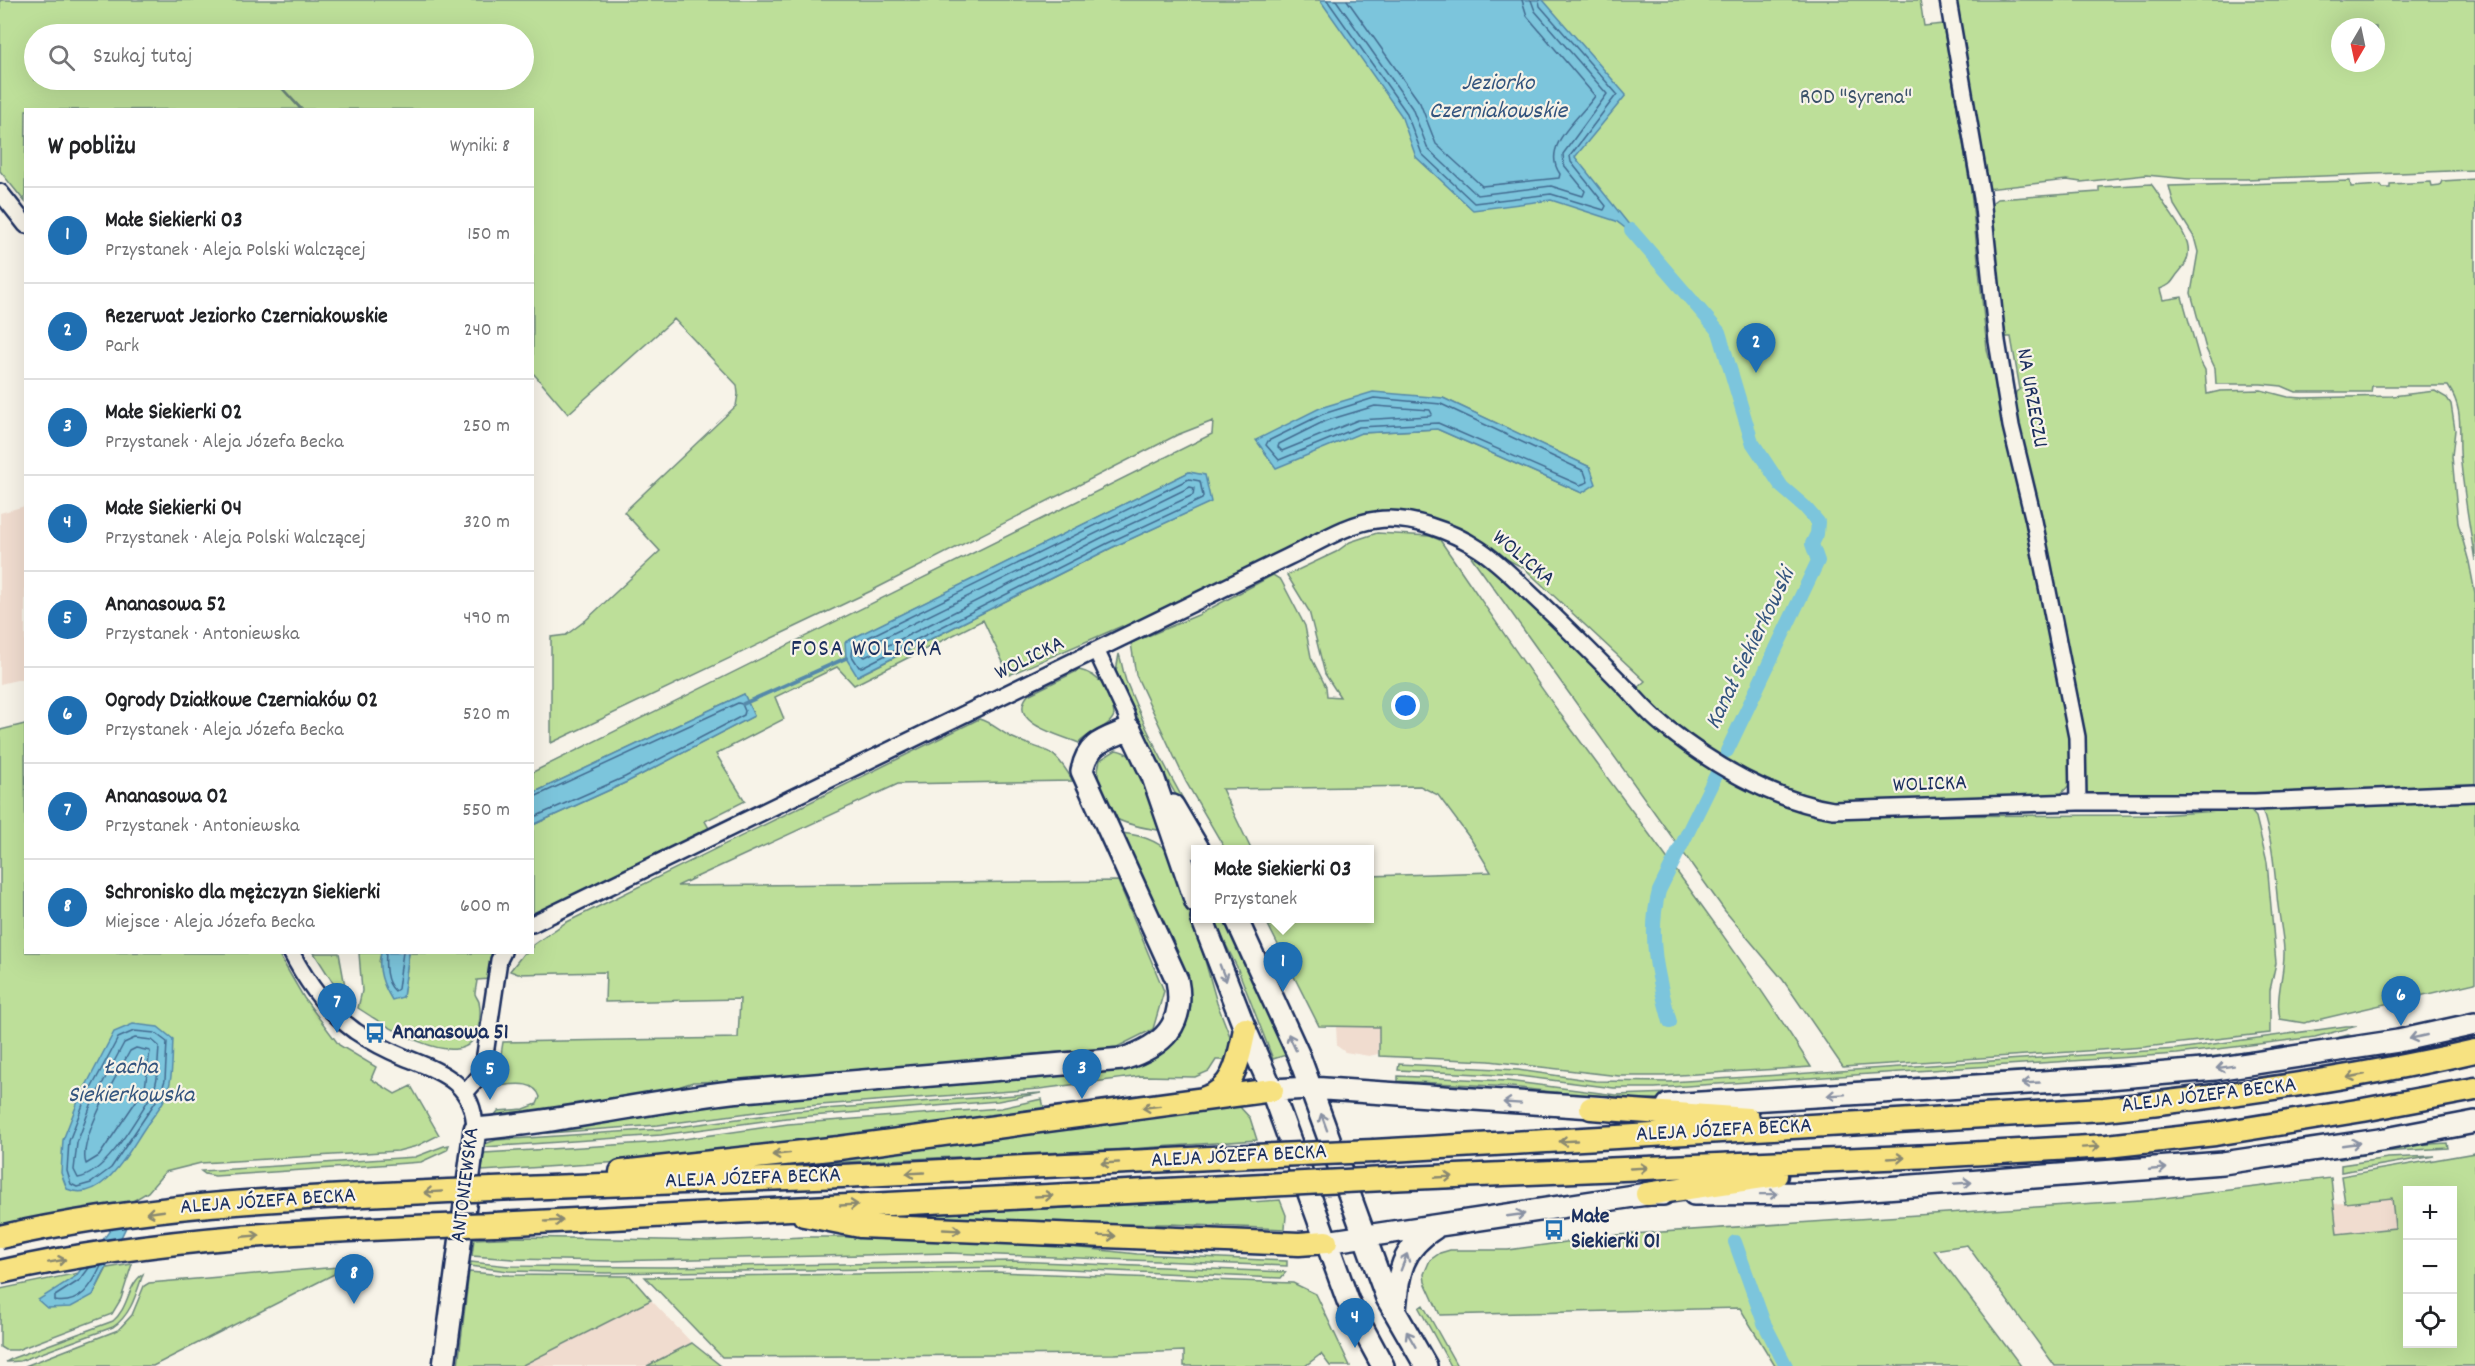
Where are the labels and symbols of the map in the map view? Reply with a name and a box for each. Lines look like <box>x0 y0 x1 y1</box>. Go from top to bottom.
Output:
north arrow <box>2331 18 2385 72</box>
water label: Jeziorko Czerniakowskie <box>1429 67 1568 129</box>
park label: ROD "Syrena" <box>1800 83 1912 114</box>
pin: 2 <box>1736 324 1776 373</box>
street label: NA URZECZU <box>2007 346 2055 450</box>
street label: WOLICKA <box>1485 523 1561 595</box>
water label: Kanał Siekierkowski <box>1697 559 1806 735</box>
street label: WOLICKA <box>990 629 1070 689</box>
district label: FOSA WOLICKA <box>791 633 943 667</box>
your location <box>1391 691 1420 720</box>
street label: WOLICKA <box>1892 768 1968 802</box>
pin: 1 <box>1264 942 1302 992</box>
one-way arrow <box>1218 964 1229 982</box>
pin: 6 <box>2382 976 2420 1026</box>
pin: 7 <box>318 984 356 1033</box>
place label: Ananasowa 51 <box>392 1018 509 1049</box>
bus stop icon: Ananasowa 51 <box>363 1021 387 1045</box>
one-way arrow <box>2409 1032 2428 1043</box>
one-way arrow <box>1286 1034 1298 1052</box>
pin: 5 <box>470 1050 510 1100</box>
pin: 3 <box>1062 1050 1102 1099</box>
water label: Łacha Siekierkowska <box>68 1051 196 1113</box>
one-way arrow <box>2216 1062 2236 1073</box>
street label: ALEJA JÓZEFA BECKA <box>2120 1070 2298 1122</box>
one-way arrow <box>2347 1071 2366 1082</box>
one-way arrow <box>2022 1077 2042 1088</box>
one-way arrow <box>1827 1089 1847 1100</box>
one-way arrow <box>1502 1097 1522 1108</box>
one-way arrow <box>1142 1102 1162 1113</box>
street label: ALEJA JÓZEFA BECKA <box>1635 1111 1813 1151</box>
one-way arrow <box>1317 1113 1328 1132</box>
street label: ANTONIEWSKA <box>444 1125 488 1245</box>
one-way arrow <box>1558 1135 1578 1146</box>
street label: ALEJA JÓZEFA BECKA <box>1150 1137 1328 1177</box>
one-way arrow <box>2341 1138 2361 1149</box>
one-way arrow <box>2081 1141 2100 1152</box>
one-way arrow <box>771 1149 791 1160</box>
one-way arrow <box>1886 1152 1906 1163</box>
one-way arrow <box>1100 1158 1120 1169</box>
street label: ALEJA JÓZEFA BECKA <box>664 1160 842 1198</box>
one-way arrow <box>1628 1162 1648 1174</box>
one-way arrow <box>2147 1163 2167 1174</box>
one-way arrow <box>905 1167 925 1178</box>
one-way arrow <box>1433 1171 1453 1182</box>
one-way arrow <box>1953 1177 1973 1188</box>
street label: ALEJA JÓZEFA BECKA <box>179 1180 357 1224</box>
one-way arrow <box>424 1186 444 1197</box>
one-way arrow <box>1758 1188 1778 1200</box>
one-way arrow <box>1033 1190 1053 1201</box>
one-way arrow <box>839 1200 859 1211</box>
place label: Małe Siekierki 01 <box>1571 1202 1660 1258</box>
one-way arrow <box>146 1207 165 1218</box>
one-way arrow <box>1506 1209 1525 1220</box>
one-way arrow <box>543 1215 563 1226</box>
bus stop icon: Małe Siekierki 01 <box>1542 1218 1566 1242</box>
one-way arrow <box>942 1225 962 1236</box>
one-way arrow <box>240 1230 260 1241</box>
one-way arrow <box>1097 1230 1117 1242</box>
pin: 8 <box>334 1254 374 1304</box>
one-way arrow <box>1399 1254 1410 1272</box>
one-way arrow <box>47 1255 67 1266</box>
pin: 4 <box>1336 1298 1374 1348</box>
one-way arrow <box>1404 1331 1416 1348</box>

